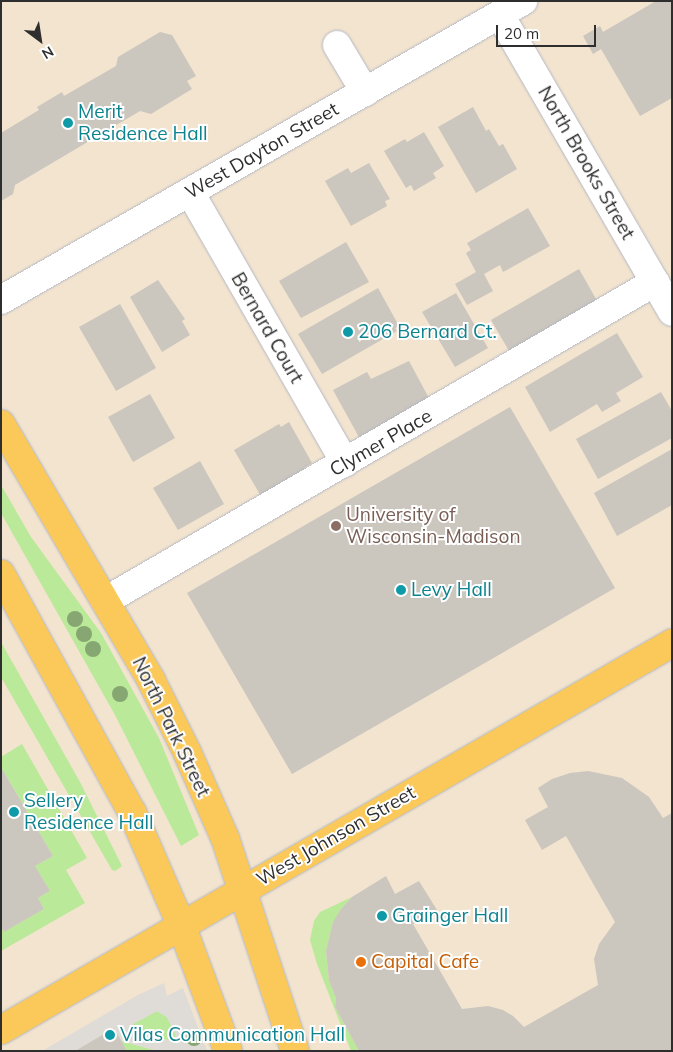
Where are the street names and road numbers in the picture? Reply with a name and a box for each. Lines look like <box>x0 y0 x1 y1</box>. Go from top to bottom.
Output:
street label: North Brooks Street <box>533 82 639 244</box>
street label: West Dayton Street <box>181 98 343 204</box>
street label: Bernard Court <box>226 269 308 387</box>
street label: Clymer Place <box>326 405 436 481</box>
street label: North Park Street <box>127 653 215 801</box>
street label: West Johnson Street <box>253 781 419 891</box>

